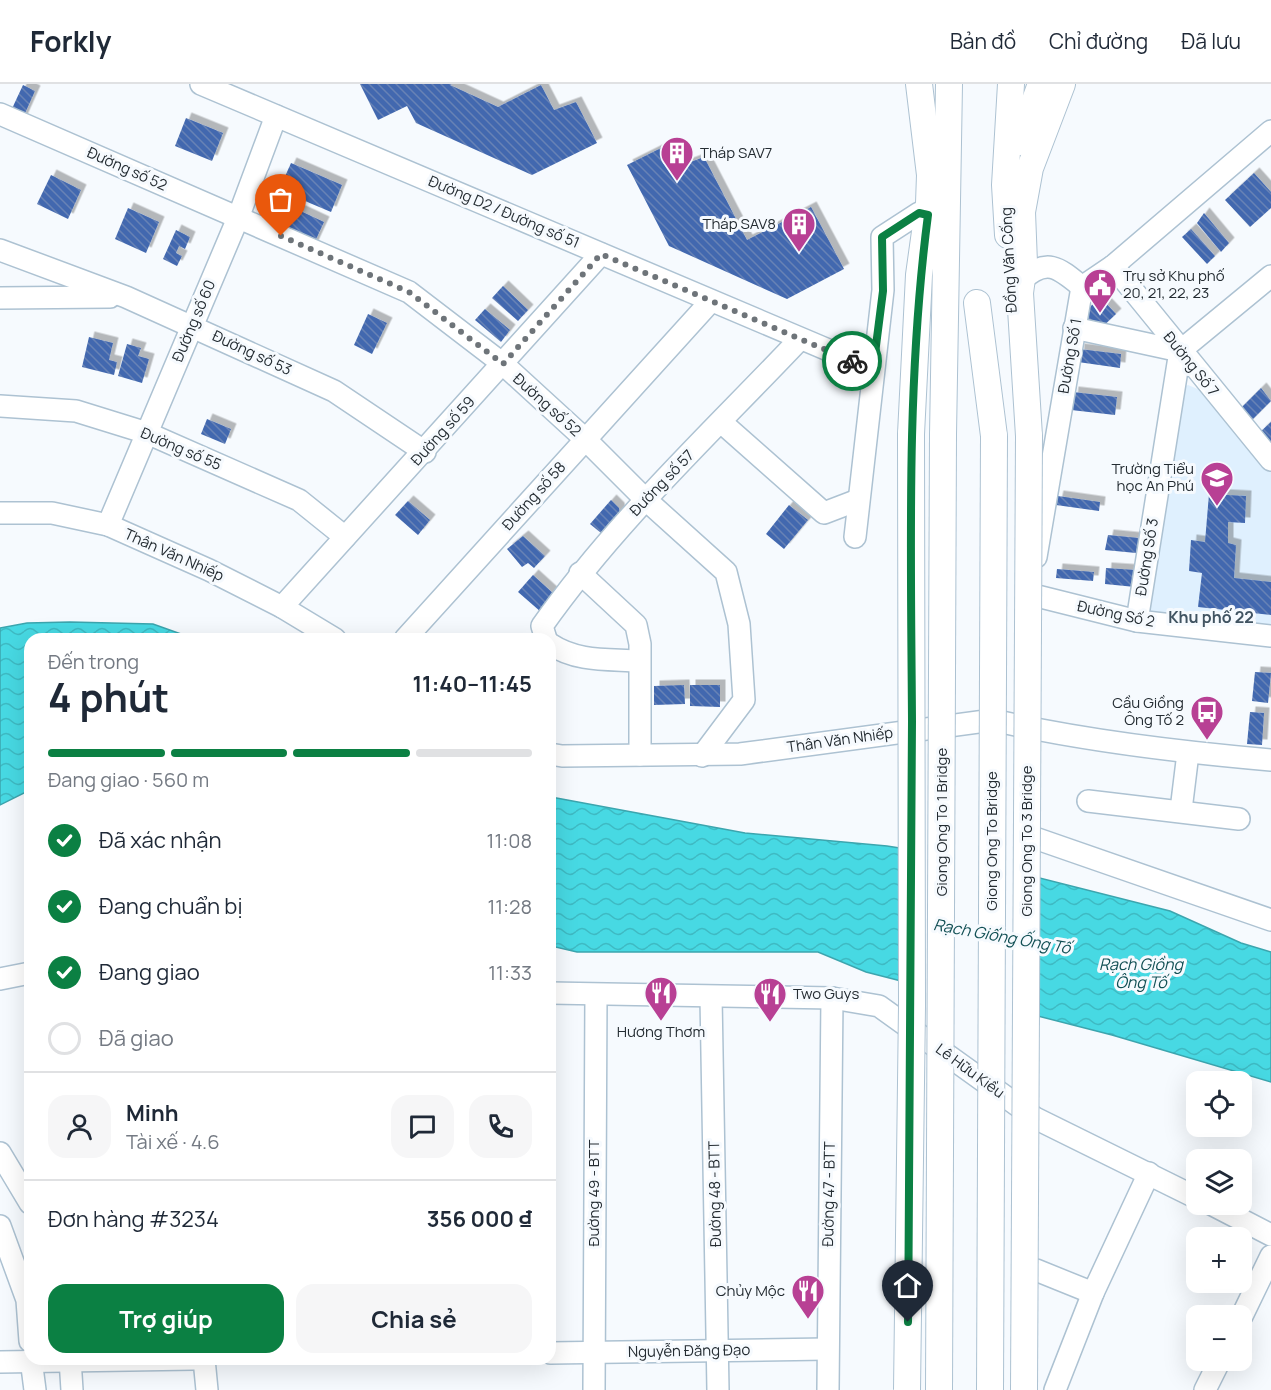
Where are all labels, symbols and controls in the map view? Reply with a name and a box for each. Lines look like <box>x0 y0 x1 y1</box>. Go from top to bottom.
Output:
text: Forkly <box>30 22 111 60</box>
text: Bản đồ <box>950 27 1016 55</box>
text: Chỉ đường <box>1049 27 1148 55</box>
text: Đã lưu <box>1181 27 1241 55</box>
building icon: Tháp SAV7 <box>659 135 695 182</box>
street label: Đường số 52 <box>84 142 170 195</box>
place label: Tháp SAV7 <box>700 142 772 163</box>
street label: Đường D2 / Đường số 51 <box>425 170 583 253</box>
pin <box>255 174 306 236</box>
icon: bag <box>264 183 297 216</box>
building icon: Tháp SAV8 <box>781 206 817 253</box>
street label: Đồng Văn Cống <box>995 207 1022 313</box>
place label: Tháp SAV8 <box>702 213 776 234</box>
place label: Trụ sở Khu phố 20, 21, 22, 23 <box>1123 265 1225 303</box>
public building icon: Trụ sở Khu phố 20, 21, 22, 23 <box>1082 267 1118 314</box>
street label: Đường số 60 <box>167 277 220 365</box>
street label: Đường Số 1 <box>1053 317 1086 395</box>
street label: Đường số 53 <box>209 325 295 380</box>
street label: Đường Số 7 <box>1159 327 1224 400</box>
courier <box>822 331 882 391</box>
icon: bike <box>836 345 869 378</box>
street label: Đường số 52 <box>509 368 586 441</box>
street label: Đường số 59 <box>406 391 479 470</box>
street label: Đường số 55 <box>138 422 225 475</box>
street label: Đường số 57 <box>625 445 699 520</box>
street label: Đường số 58 <box>497 457 570 535</box>
place label: Trường Tiểu học An Phú <box>1111 458 1194 496</box>
school or university icon: Trường Tiểu học An Phú <box>1199 460 1235 507</box>
street label: Đường Số 3 <box>1130 517 1163 597</box>
street label: Thân Văn Nhiếp <box>121 523 227 586</box>
street label: Đường Số 2 <box>1076 595 1157 632</box>
district label: Khu phố 22 <box>1168 606 1254 628</box>
text: Đến trong <box>48 648 139 675</box>
text: 11:40–11:45 <box>412 669 532 699</box>
text: 4 phút <box>48 670 169 724</box>
place label: Cầu Giồng Ông Tố 2 <box>1112 692 1184 730</box>
bus stop icon: Cầu Giồng Ông Tố 2 <box>1189 694 1225 741</box>
street label: Thân Văn Nhiếp <box>786 722 894 757</box>
street label: Giong Ong To 1 Bridge <box>931 748 952 896</box>
street label: Giong Ong To 3 Bridge <box>1016 765 1037 916</box>
text: Đang giao · 560 m <box>48 766 209 793</box>
street label: Giong Ong To Bridge <box>981 771 1002 911</box>
icon: check <box>48 824 81 857</box>
text: Đã xác nhận <box>99 825 222 855</box>
text: 11:08 <box>487 827 532 854</box>
icon: check <box>48 890 81 923</box>
text: Đang chuẩn bị <box>99 891 243 921</box>
text: 11:28 <box>487 893 532 920</box>
water label: Rạch Giống Ống Tố <box>932 912 1076 959</box>
water label: Rạch Giồng Ông Tố <box>1099 953 1185 993</box>
icon: check <box>48 956 81 989</box>
text: Đang giao <box>99 957 200 987</box>
text: 11:33 <box>488 959 532 986</box>
restaurant icon: Hương Thơm <box>643 975 679 1022</box>
restaurant icon: Two Guys <box>752 976 788 1023</box>
place label: Two Guys <box>793 983 860 1004</box>
place label: Hương Thơm <box>617 1021 705 1042</box>
text: Đã giao <box>99 1023 174 1053</box>
street label: Lê Hữu Kiều <box>932 1038 1009 1103</box>
map controls <box>1186 1071 1252 1371</box>
button: locate <box>1186 1071 1252 1137</box>
button: person <box>48 1095 111 1158</box>
button: chat <box>391 1095 454 1158</box>
button: phone <box>469 1095 532 1158</box>
text: Minh <box>126 1098 179 1128</box>
text: Tài xế · 4.6 <box>126 1128 220 1155</box>
street label: Đường 49 - BTT <box>583 1140 604 1246</box>
street label: Đường 48 - BTT <box>703 1141 726 1247</box>
street label: Đường 47 - BTT <box>817 1141 840 1247</box>
button: layers <box>1186 1149 1252 1215</box>
text: Đơn hàng #3234 <box>48 1204 219 1234</box>
text: 356 000 ₫ <box>427 1204 532 1234</box>
button: + <box>1186 1227 1252 1293</box>
pin <box>882 1260 933 1322</box>
icon: home <box>891 1269 924 1302</box>
restaurant icon: Chủy Mộc <box>790 1273 826 1320</box>
place label: Chủy Mộc <box>716 1280 785 1301</box>
button: Trợ giúp <box>48 1284 284 1353</box>
button: Chia sẻ <box>296 1284 532 1353</box>
button: − <box>1186 1305 1252 1371</box>
street label: Nguyễn Đăng Đạo <box>628 1339 750 1362</box>

